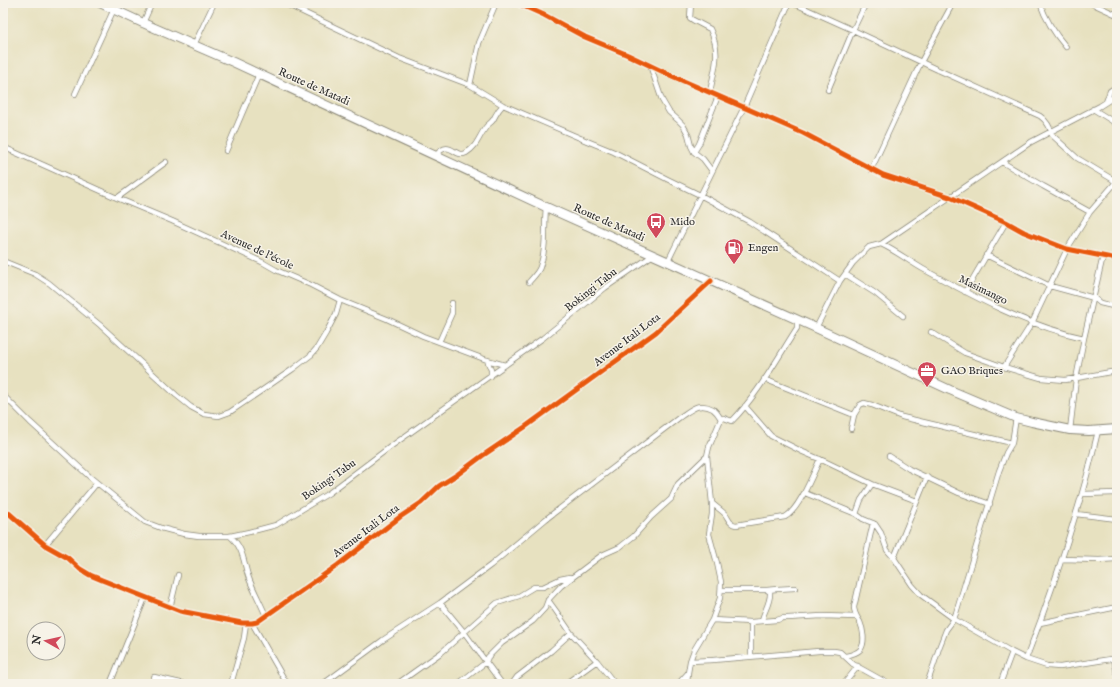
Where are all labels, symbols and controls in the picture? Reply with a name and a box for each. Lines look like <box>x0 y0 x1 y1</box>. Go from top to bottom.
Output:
street label: Route de Matadi <box>276 65 352 109</box>
street label: Route de Matadi <box>571 201 647 245</box>
bus stop icon: Mido <box>645 211 667 239</box>
place label: Mido <box>670 215 695 229</box>
street label: Avenue de l'école <box>217 227 296 273</box>
fuel station icon: Engen <box>723 237 745 265</box>
place label: Engen <box>748 241 778 255</box>
street label: Bokingi Tabu <box>562 265 620 315</box>
street label: Masimango <box>956 272 1010 308</box>
street label: Avenue Itali Lota <box>590 310 663 370</box>
office icon: GAO Briques <box>916 360 938 388</box>
place label: GAO Briques <box>941 364 1003 378</box>
street label: Bokingi Tabu <box>299 456 359 504</box>
street label: Avenue Itali Lota <box>329 501 402 561</box>
north arrow <box>26 621 66 661</box>
text: N <box>29 634 45 646</box>

